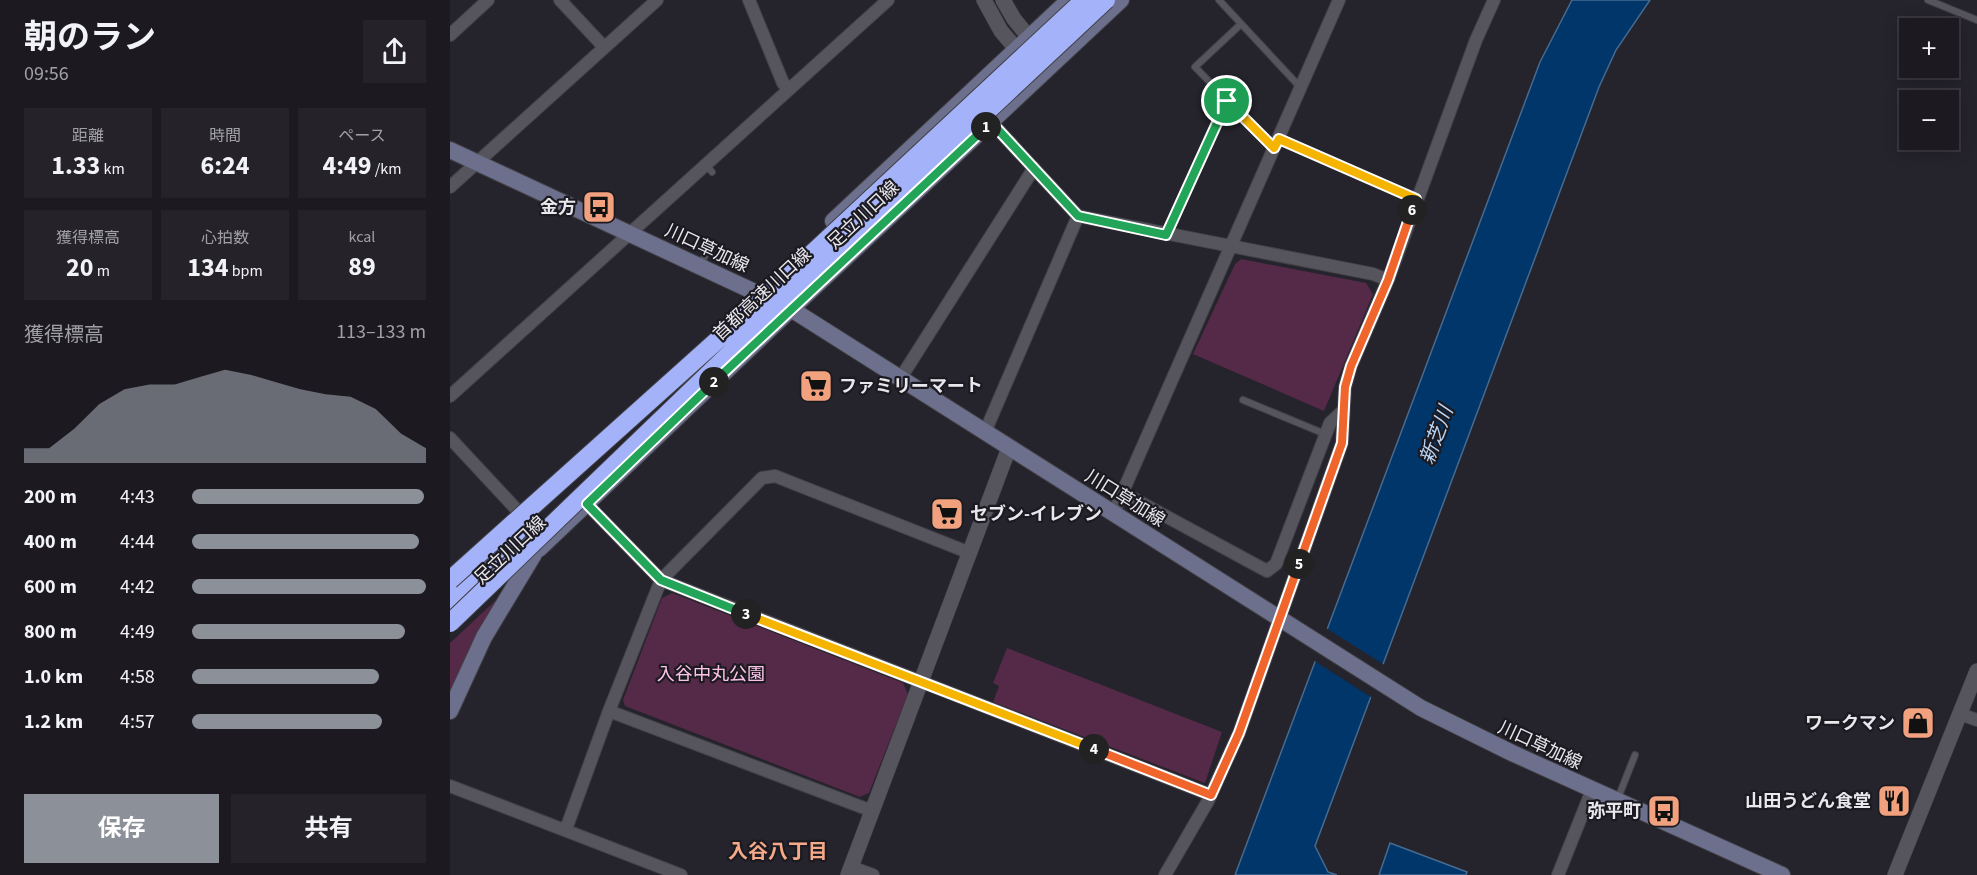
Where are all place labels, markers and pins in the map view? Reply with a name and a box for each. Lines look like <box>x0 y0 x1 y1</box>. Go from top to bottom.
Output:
pin <box>1201 75 1252 126</box>
pin: 1 <box>971 112 1001 142</box>
bus stop icon: 金方 <box>581 189 617 225</box>
place label: 金方 <box>540 195 576 220</box>
pin: 6 <box>1397 195 1427 225</box>
pin: 2 <box>699 367 729 397</box>
supermarket icon: ファミリーマート <box>798 368 834 404</box>
place label: ファミリーマート <box>839 374 983 399</box>
supermarket icon: セブン-イレブン <box>929 496 965 532</box>
place label: セブン-イレブン <box>970 502 1102 527</box>
pin: 5 <box>1284 549 1314 579</box>
pin: 3 <box>731 599 761 629</box>
shop icon: ワークマン <box>1900 705 1936 741</box>
place label: ワークマン <box>1805 711 1895 736</box>
pin: 4 <box>1079 734 1109 764</box>
restaurant icon: 山田うどん食堂 <box>1876 783 1912 819</box>
place label: 山田うどん食堂 <box>1745 789 1871 814</box>
bus stop icon: 弥平町 <box>1646 793 1682 829</box>
place label: 弥平町 <box>1587 799 1641 824</box>

